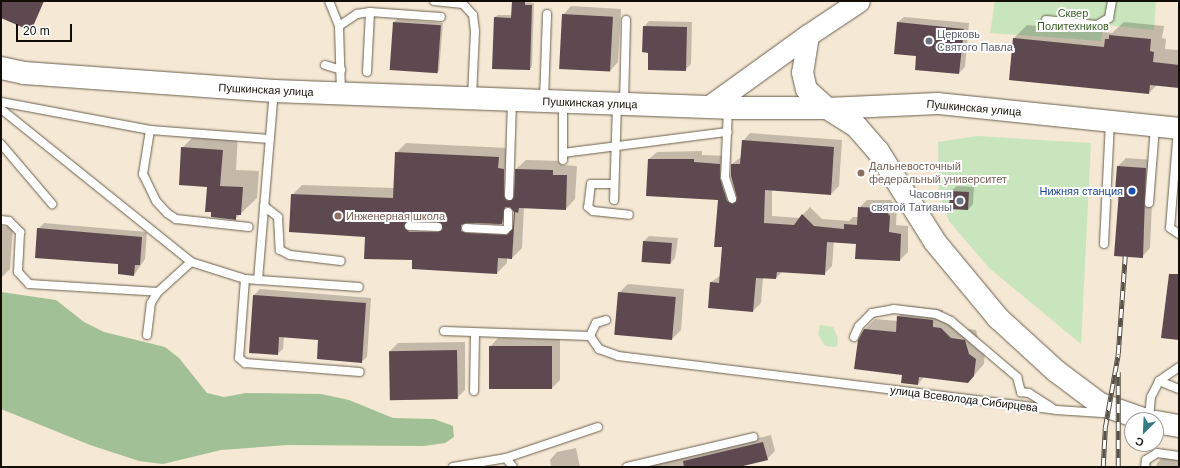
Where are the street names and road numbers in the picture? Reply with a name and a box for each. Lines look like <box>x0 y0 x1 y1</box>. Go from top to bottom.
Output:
street label: Пушкинская улица <box>218 81 314 99</box>
street label: Пушкинская улица <box>542 95 638 111</box>
street label: Пушкинская улица <box>926 97 1022 119</box>
street label: улица Всеволода Сибирцева <box>889 383 1039 415</box>

